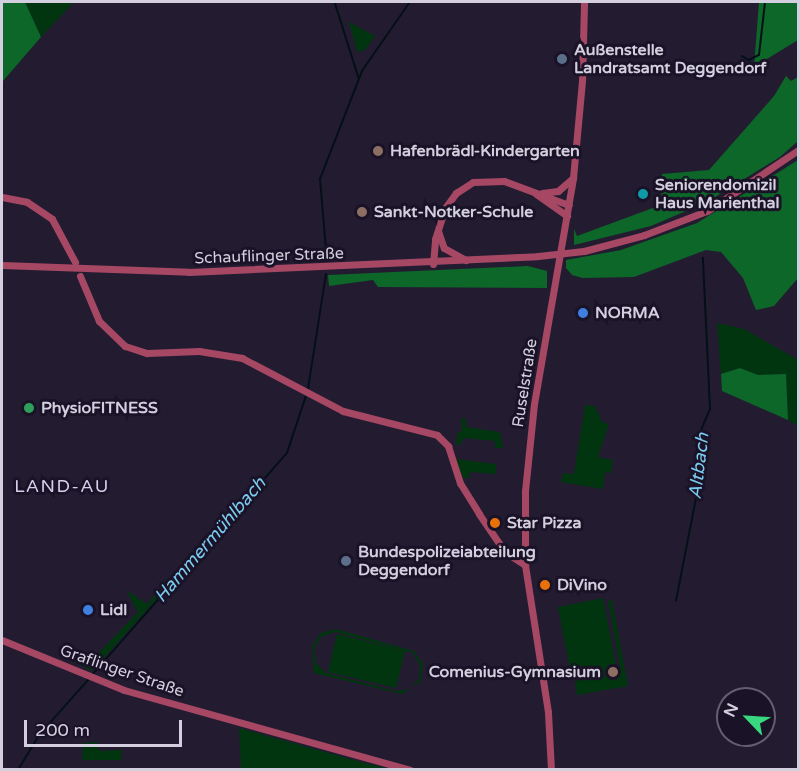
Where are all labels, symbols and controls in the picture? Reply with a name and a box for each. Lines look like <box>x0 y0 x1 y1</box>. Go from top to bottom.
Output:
place label: Außenstelle Landratsamt Deggendorf <box>574 40 766 78</box>
marker: Außenstelle Landratsamt Deggendorf <box>555 52 569 66</box>
place label: Hafenbrädl-Kindergarten <box>390 141 580 161</box>
marker: Hafenbrädl-Kindergarten <box>371 144 385 158</box>
place label: Seniorendomizil Haus Marienthal <box>655 175 780 213</box>
marker: Seniorendomizil Haus Marienthal <box>636 187 650 201</box>
place label: Sankt-Notker-Schule <box>374 202 533 222</box>
marker: Sankt-Notker-Schule <box>355 205 369 219</box>
street label: Schauflinger Straße <box>194 244 344 268</box>
place label: NORMA <box>595 303 660 323</box>
marker: NORMA <box>576 306 590 320</box>
street label: Ruselstraße <box>509 337 541 429</box>
place label: PhysioFITNESS <box>41 398 158 418</box>
marker: PhysioFITNESS <box>22 401 36 415</box>
water label: Altbach <box>684 432 714 500</box>
water label: Hammermühlbach <box>150 473 270 607</box>
district label: LAND-AU <box>14 475 110 497</box>
place label: Star Pizza <box>507 513 581 533</box>
marker: Star Pizza <box>488 516 502 530</box>
place label: Bundespolizeiabteilung Deggendorf <box>358 542 536 580</box>
marker: Bundespolizeiabteilung Deggendorf <box>339 554 353 568</box>
place label: DiVino <box>557 575 607 595</box>
marker: DiVino <box>538 578 552 592</box>
place label: Lidl <box>100 600 127 620</box>
marker: Lidl <box>81 603 95 617</box>
street label: Graflinger Straße <box>57 641 187 701</box>
place label: Comenius-Gymnasium <box>429 662 601 682</box>
marker: Comenius-Gymnasium <box>606 665 620 679</box>
north arrow <box>716 687 776 747</box>
text: N <box>720 700 743 720</box>
scale bar <box>27 708 184 746</box>
text: 200 m <box>35 719 90 741</box>

